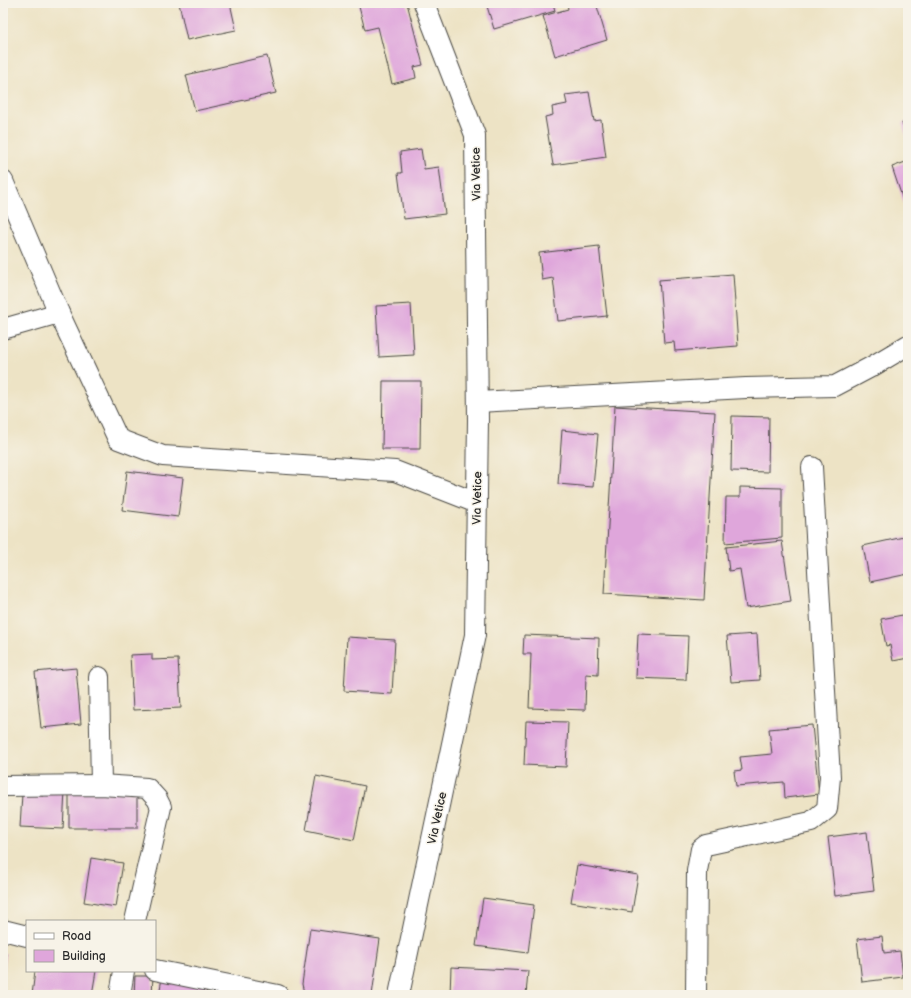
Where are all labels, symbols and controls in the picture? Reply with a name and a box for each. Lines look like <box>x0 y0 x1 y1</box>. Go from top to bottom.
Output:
street label: Via Vetice <box>469 147 484 201</box>
street label: Via Vetice <box>470 471 485 525</box>
street label: Via Vetice <box>425 790 450 846</box>
legend <box>26 920 156 972</box>
text: Road <box>62 929 91 944</box>
text: Building <box>62 949 106 964</box>

